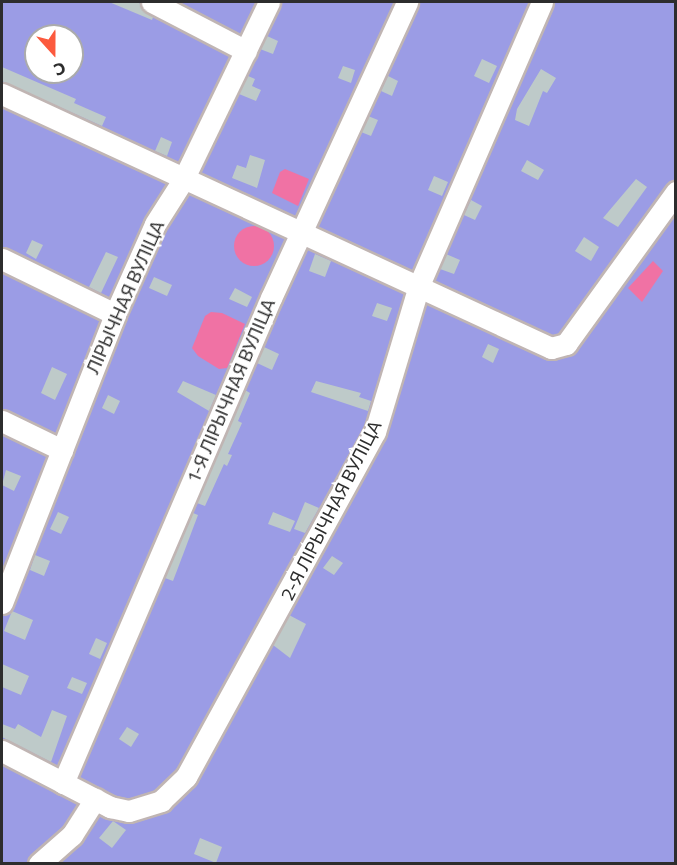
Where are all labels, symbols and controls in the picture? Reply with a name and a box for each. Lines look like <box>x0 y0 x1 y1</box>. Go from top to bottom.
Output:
north arrow <box>24 24 84 84</box>
text: С <box>51 59 68 80</box>
street label: ЛІРЫЧНАЯ ВУЛІЦА <box>81 217 169 377</box>
street label: 1-Я ЛІРЫЧНАЯ ВУЛІЦА <box>183 295 279 485</box>
street label: 2-Я ЛІРЫЧНАЯ ВУЛІЦА <box>276 416 386 604</box>

